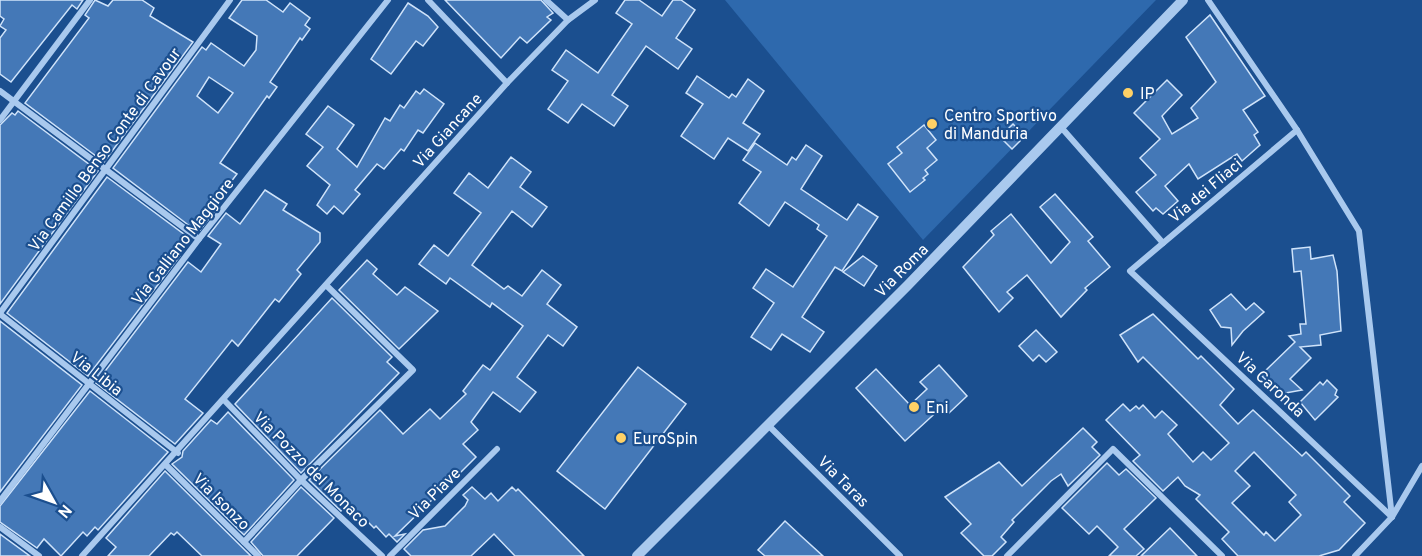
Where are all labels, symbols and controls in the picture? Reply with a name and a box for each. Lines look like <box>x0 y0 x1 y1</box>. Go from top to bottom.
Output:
street label: Via Camillo Benso Conte di Cavour <box>25 44 186 256</box>
place label: IP <box>1140 85 1155 105</box>
marker: IP <box>1121 86 1135 100</box>
street label: Via Giancane <box>410 90 487 173</box>
place label: Centro Sportivo di Manduria <box>944 107 1057 145</box>
marker: Centro Sportivo di Manduria <box>925 117 939 131</box>
street label: Via dei Fliaci <box>1165 155 1247 228</box>
street label: Via Galliano Maggiore <box>128 175 239 310</box>
street label: Via Roma <box>871 240 933 302</box>
street label: Via Libia <box>66 348 126 401</box>
street label: Via Caronda <box>1231 348 1308 422</box>
place label: Eni <box>926 399 949 419</box>
marker: Eni <box>907 400 921 414</box>
street label: Via Pozzo del Monaco <box>248 408 373 533</box>
place label: EuroSpin <box>633 430 698 450</box>
marker: EuroSpin <box>614 431 628 445</box>
street label: Via Taras <box>813 452 873 512</box>
street label: Via Piave <box>405 464 466 525</box>
street label: Via Isonzo <box>188 470 253 535</box>
north arrow <box>24 472 84 532</box>
text: N <box>53 500 75 521</box>

